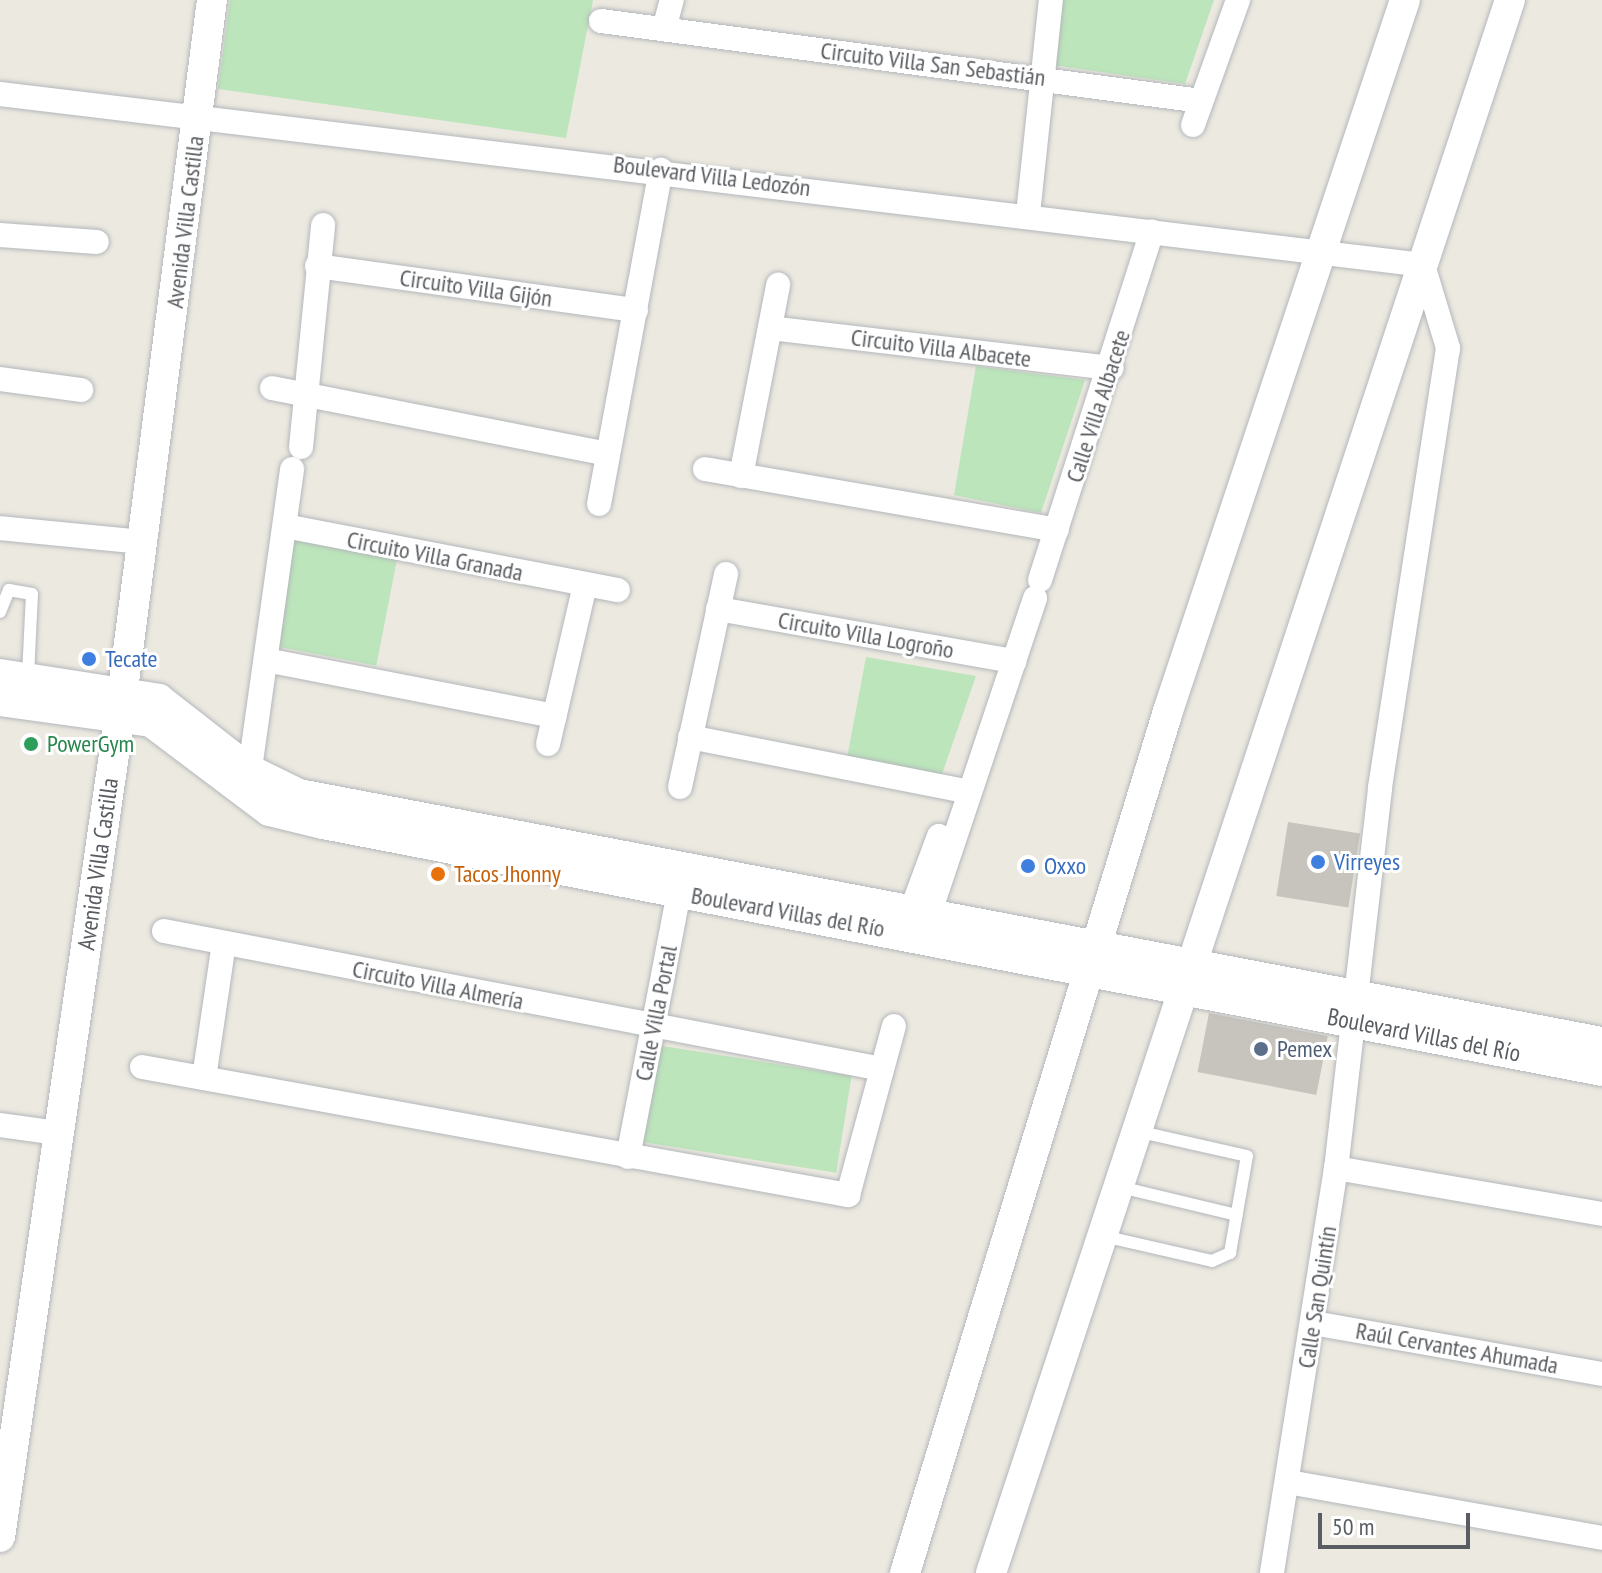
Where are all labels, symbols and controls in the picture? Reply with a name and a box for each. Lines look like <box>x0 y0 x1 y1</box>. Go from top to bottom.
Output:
street label: Circuito Villa San Sebastián <box>819 36 1047 92</box>
street label: Avenida Villa Castilla <box>160 134 210 310</box>
street label: Boulevard Villa Ledozón <box>612 150 812 202</box>
street label: Circuito Villa Gijón <box>398 263 554 313</box>
street label: Circuito Villa Albacete <box>849 323 1033 373</box>
street label: Calle Villa Albacete <box>1060 325 1136 487</box>
street label: Circuito Villa Granada <box>344 525 526 587</box>
street label: Circuito Villa Logroño <box>776 605 956 665</box>
place label: Tecate <box>105 645 157 673</box>
marker: Tecate <box>80 650 98 668</box>
place label: PowerGym <box>47 730 134 758</box>
marker: PowerGym <box>22 735 40 753</box>
street label: Avenida Villa Castilla <box>72 776 124 952</box>
place label: Virreyes <box>1334 848 1400 876</box>
place label: Oxxo <box>1044 852 1086 880</box>
marker: Virreyes <box>1309 853 1327 871</box>
marker: Oxxo <box>1019 857 1037 875</box>
place label: Tacos Jhonny <box>454 860 561 888</box>
marker: Tacos Jhonny <box>429 865 447 883</box>
street label: Boulevard Villas del Río <box>689 881 887 943</box>
street label: Calle Villa Portal <box>629 942 683 1084</box>
street label: Circuito Villa Almería <box>349 954 527 1016</box>
street label: Boulevard Villas del Río <box>1325 1002 1523 1068</box>
place label: Pemex <box>1277 1035 1332 1063</box>
marker: Pemex <box>1252 1040 1270 1058</box>
street label: Calle San Quintín <box>1292 1224 1342 1370</box>
street label: Raúl Cervantes Ahumada <box>1353 1316 1561 1380</box>
scale bar <box>1322 1497 1474 1547</box>
text: 50 m <box>1332 1511 1374 1542</box>

